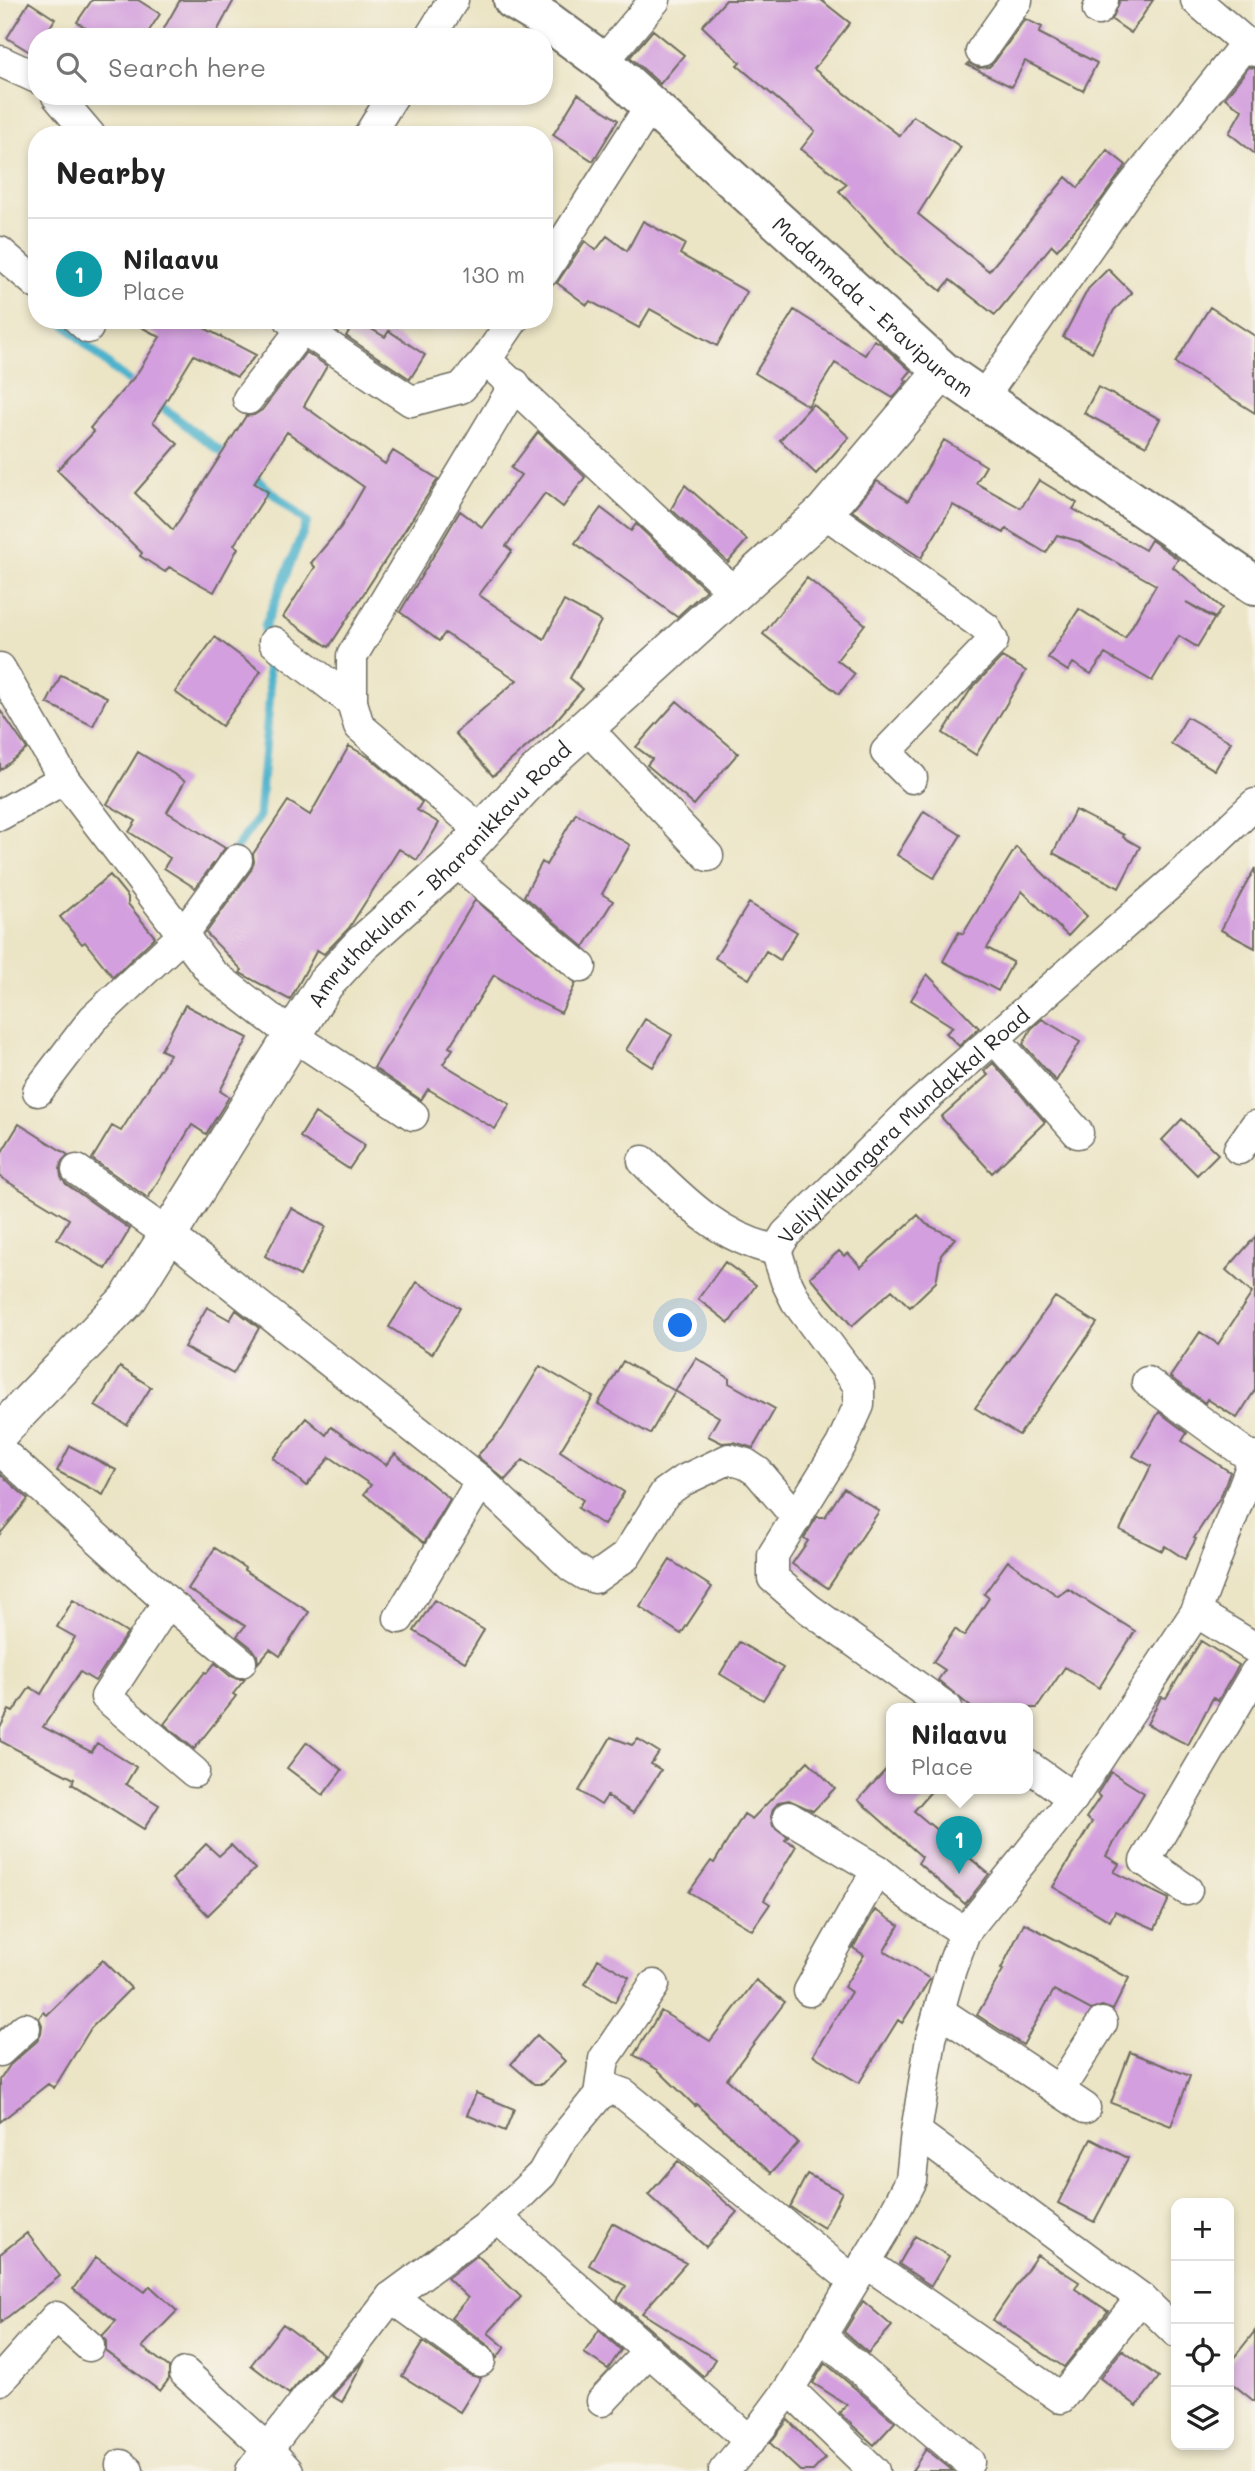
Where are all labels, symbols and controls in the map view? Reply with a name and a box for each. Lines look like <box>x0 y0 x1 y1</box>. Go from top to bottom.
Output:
search box <box>28 28 553 105</box>
icon: search <box>52 48 90 86</box>
text: Search here <box>108 50 266 84</box>
text: Nearby <box>56 152 166 192</box>
street label: Madannada - Eravipuram <box>768 210 979 402</box>
text: Nilaavu <box>123 242 219 276</box>
text: 1 <box>74 259 84 289</box>
text: 130 m <box>461 259 525 289</box>
text: Place <box>123 276 185 306</box>
street label: Amruthakulam - Bharanikkavu Road <box>301 735 576 1012</box>
street label: Veliyilkulangara Mundakkal Road <box>770 1001 1034 1248</box>
your location <box>663 1308 697 1342</box>
popup <box>886 1703 1033 1794</box>
text: Nilaavu <box>911 1717 1008 1751</box>
text: Place <box>911 1751 973 1781</box>
pin: 1 <box>936 1816 982 1874</box>
map controls <box>1171 2198 1234 2450</box>
button: + <box>1171 2198 1234 2261</box>
button: − <box>1171 2261 1234 2324</box>
button: locate <box>1171 2324 1234 2387</box>
button: layers <box>1171 2387 1234 2450</box>

